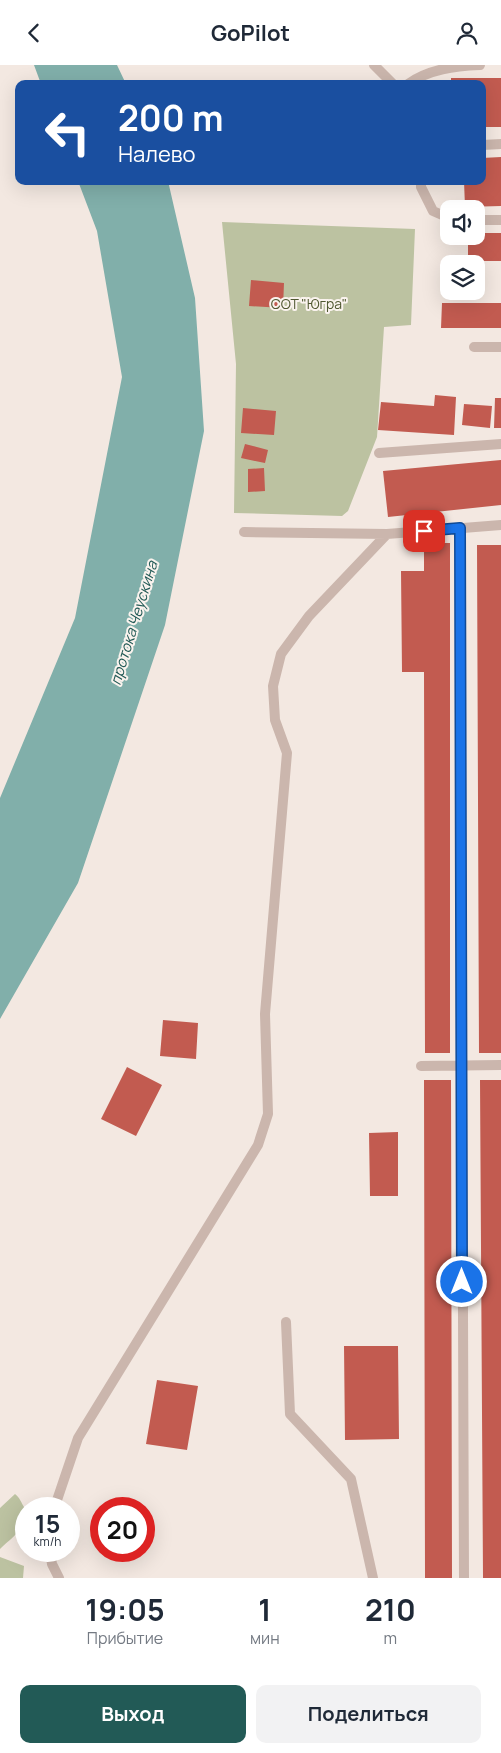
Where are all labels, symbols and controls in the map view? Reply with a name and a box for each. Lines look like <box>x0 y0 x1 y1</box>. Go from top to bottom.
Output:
text: GoPilot <box>211 18 290 48</box>
icon: back <box>20 19 48 47</box>
icon: person <box>453 19 481 47</box>
text: 200 m <box>118 94 223 142</box>
icon: left <box>35 100 100 165</box>
text: Налево <box>118 139 196 169</box>
map controls <box>440 200 485 300</box>
button: sound <box>440 200 485 245</box>
button: layers <box>440 255 485 300</box>
park label: СОТ "Югра" <box>271 294 347 313</box>
pin <box>403 510 445 552</box>
icon: arrive <box>410 517 438 545</box>
water label: протока Чеускина <box>105 558 163 687</box>
position arrow <box>435 1255 487 1307</box>
speed limit sign: 20 <box>90 1497 155 1562</box>
text: 15 <box>35 1506 60 1541</box>
text: km/h <box>34 1533 61 1550</box>
text: 19:05 <box>85 1589 165 1630</box>
text: 1 <box>258 1589 271 1630</box>
text: 210 <box>365 1589 416 1630</box>
text: Прибытие <box>87 1627 163 1649</box>
text: мин <box>250 1627 280 1649</box>
text: m <box>383 1627 397 1649</box>
button: Выход <box>20 1685 246 1743</box>
button: Поделиться <box>256 1685 481 1743</box>

